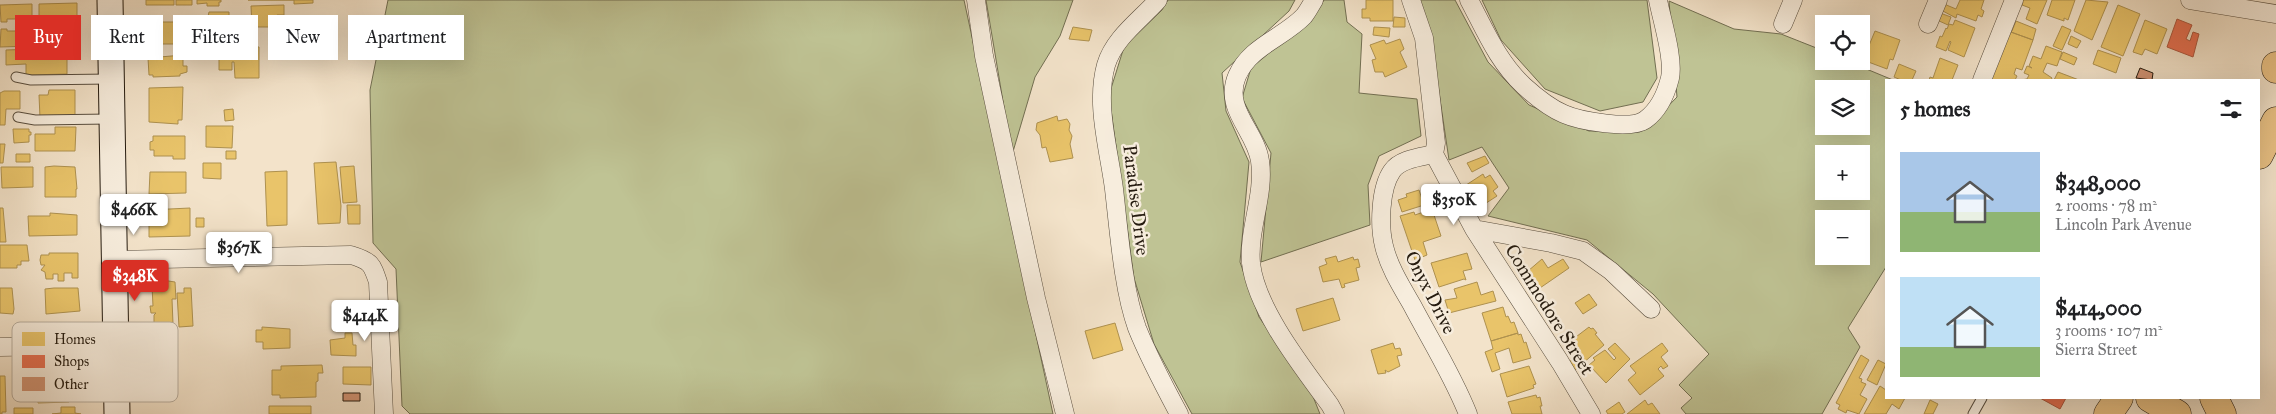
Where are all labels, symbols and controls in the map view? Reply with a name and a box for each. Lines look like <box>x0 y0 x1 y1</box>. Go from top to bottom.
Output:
chip: Buy <box>15 15 81 60</box>
chip: Rent <box>91 15 163 60</box>
chip: Filters <box>173 15 258 60</box>
chip: New <box>268 15 338 60</box>
chip: Apartment <box>348 15 464 60</box>
map controls <box>1815 15 1870 265</box>
button: locate <box>1815 15 1870 70</box>
button: layers <box>1815 80 1870 135</box>
icon: filters <box>2217 95 2245 123</box>
text: 5 homes <box>1900 96 1971 122</box>
street label: Paradise Drive <box>1118 143 1155 257</box>
button: + <box>1815 145 1870 200</box>
text: $348,000 <box>2055 170 2141 196</box>
icon: home <box>1940 172 2000 232</box>
pin: $350K <box>1419 184 1489 226</box>
text: $350K <box>1432 190 1476 209</box>
pin: $466K <box>99 194 169 236</box>
text: 2 rooms · 78 m² <box>2055 196 2157 215</box>
text: $466K <box>111 200 157 219</box>
button: − <box>1815 210 1870 265</box>
text: Lincoln Park Avenue <box>2055 215 2192 234</box>
pin: $367K <box>204 232 274 274</box>
text: $367K <box>217 238 261 257</box>
street label: Commodore Street <box>1500 240 1599 379</box>
street label: Onyx Drive <box>1400 247 1461 338</box>
pin: $348K <box>100 260 170 302</box>
text: $348K <box>113 266 157 285</box>
text: $414,000 <box>2055 295 2142 321</box>
icon: home <box>1940 297 2000 357</box>
pin: $414K <box>330 300 400 342</box>
text: $414K <box>342 306 388 325</box>
text: 3 rooms · 107 m² <box>2055 321 2162 340</box>
legend <box>12 322 178 402</box>
text: Homes <box>54 331 96 348</box>
text: Sierra Street <box>2055 340 2137 359</box>
text: Shops <box>54 353 89 370</box>
text: Other <box>54 376 89 393</box>

